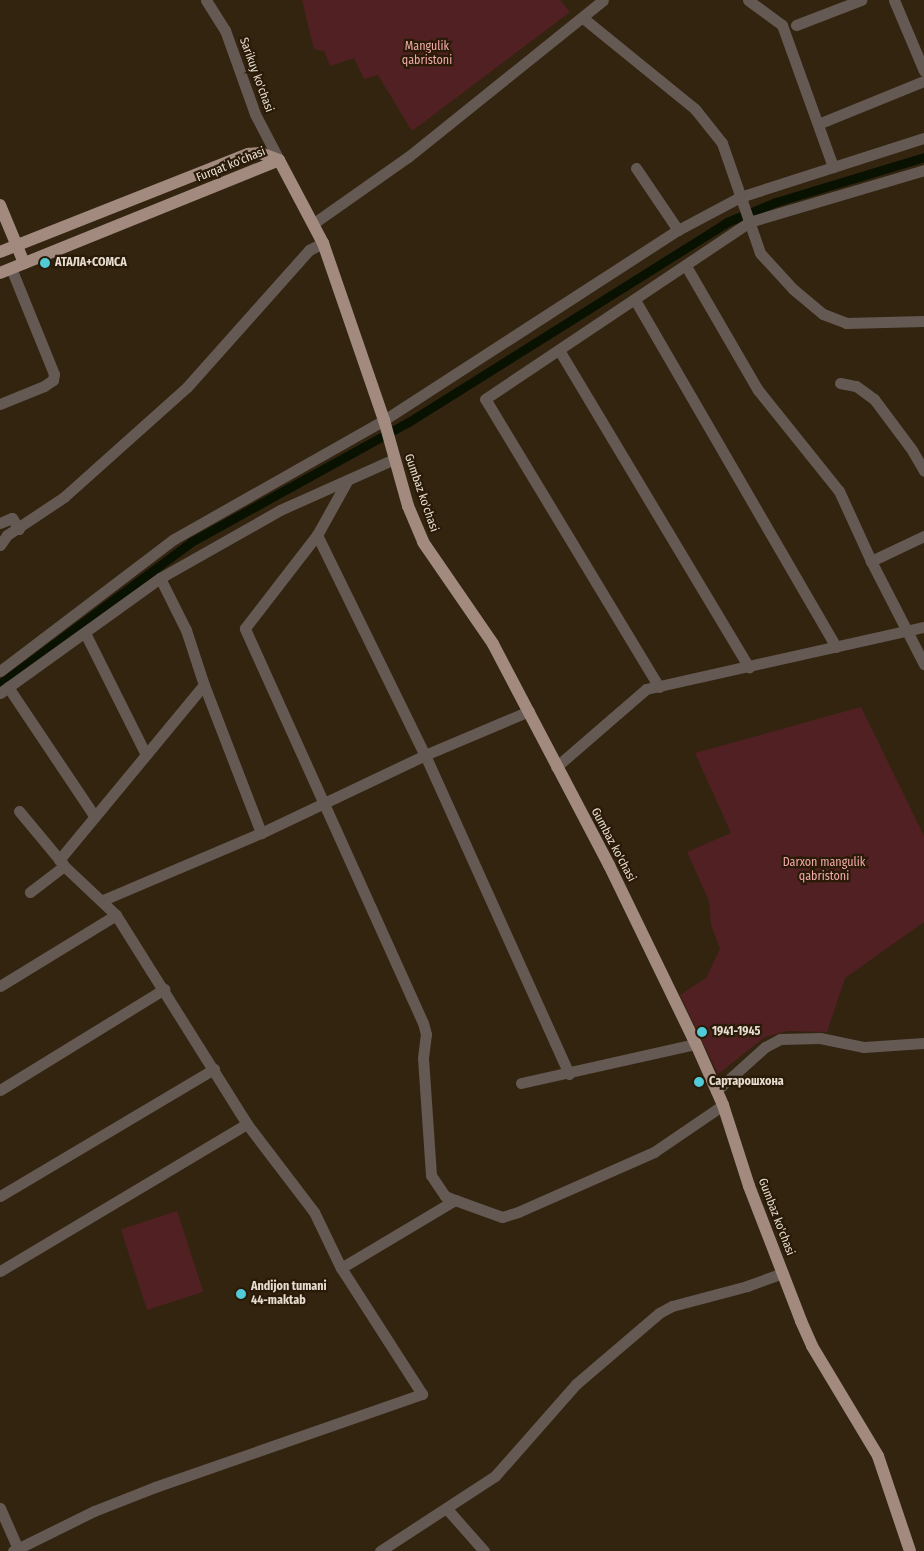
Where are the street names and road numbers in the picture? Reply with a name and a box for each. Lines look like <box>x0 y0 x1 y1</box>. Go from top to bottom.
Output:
street label: Sarikuy ko'chasi <box>236 36 276 114</box>
street label: Furqat ko'chasi <box>194 145 268 185</box>
street label: Gumbaz ko'chasi <box>401 452 441 534</box>
street label: Gumbaz ko'chasi <box>588 806 638 884</box>
street label: Gumbaz ko'chasi <box>755 1176 797 1258</box>

